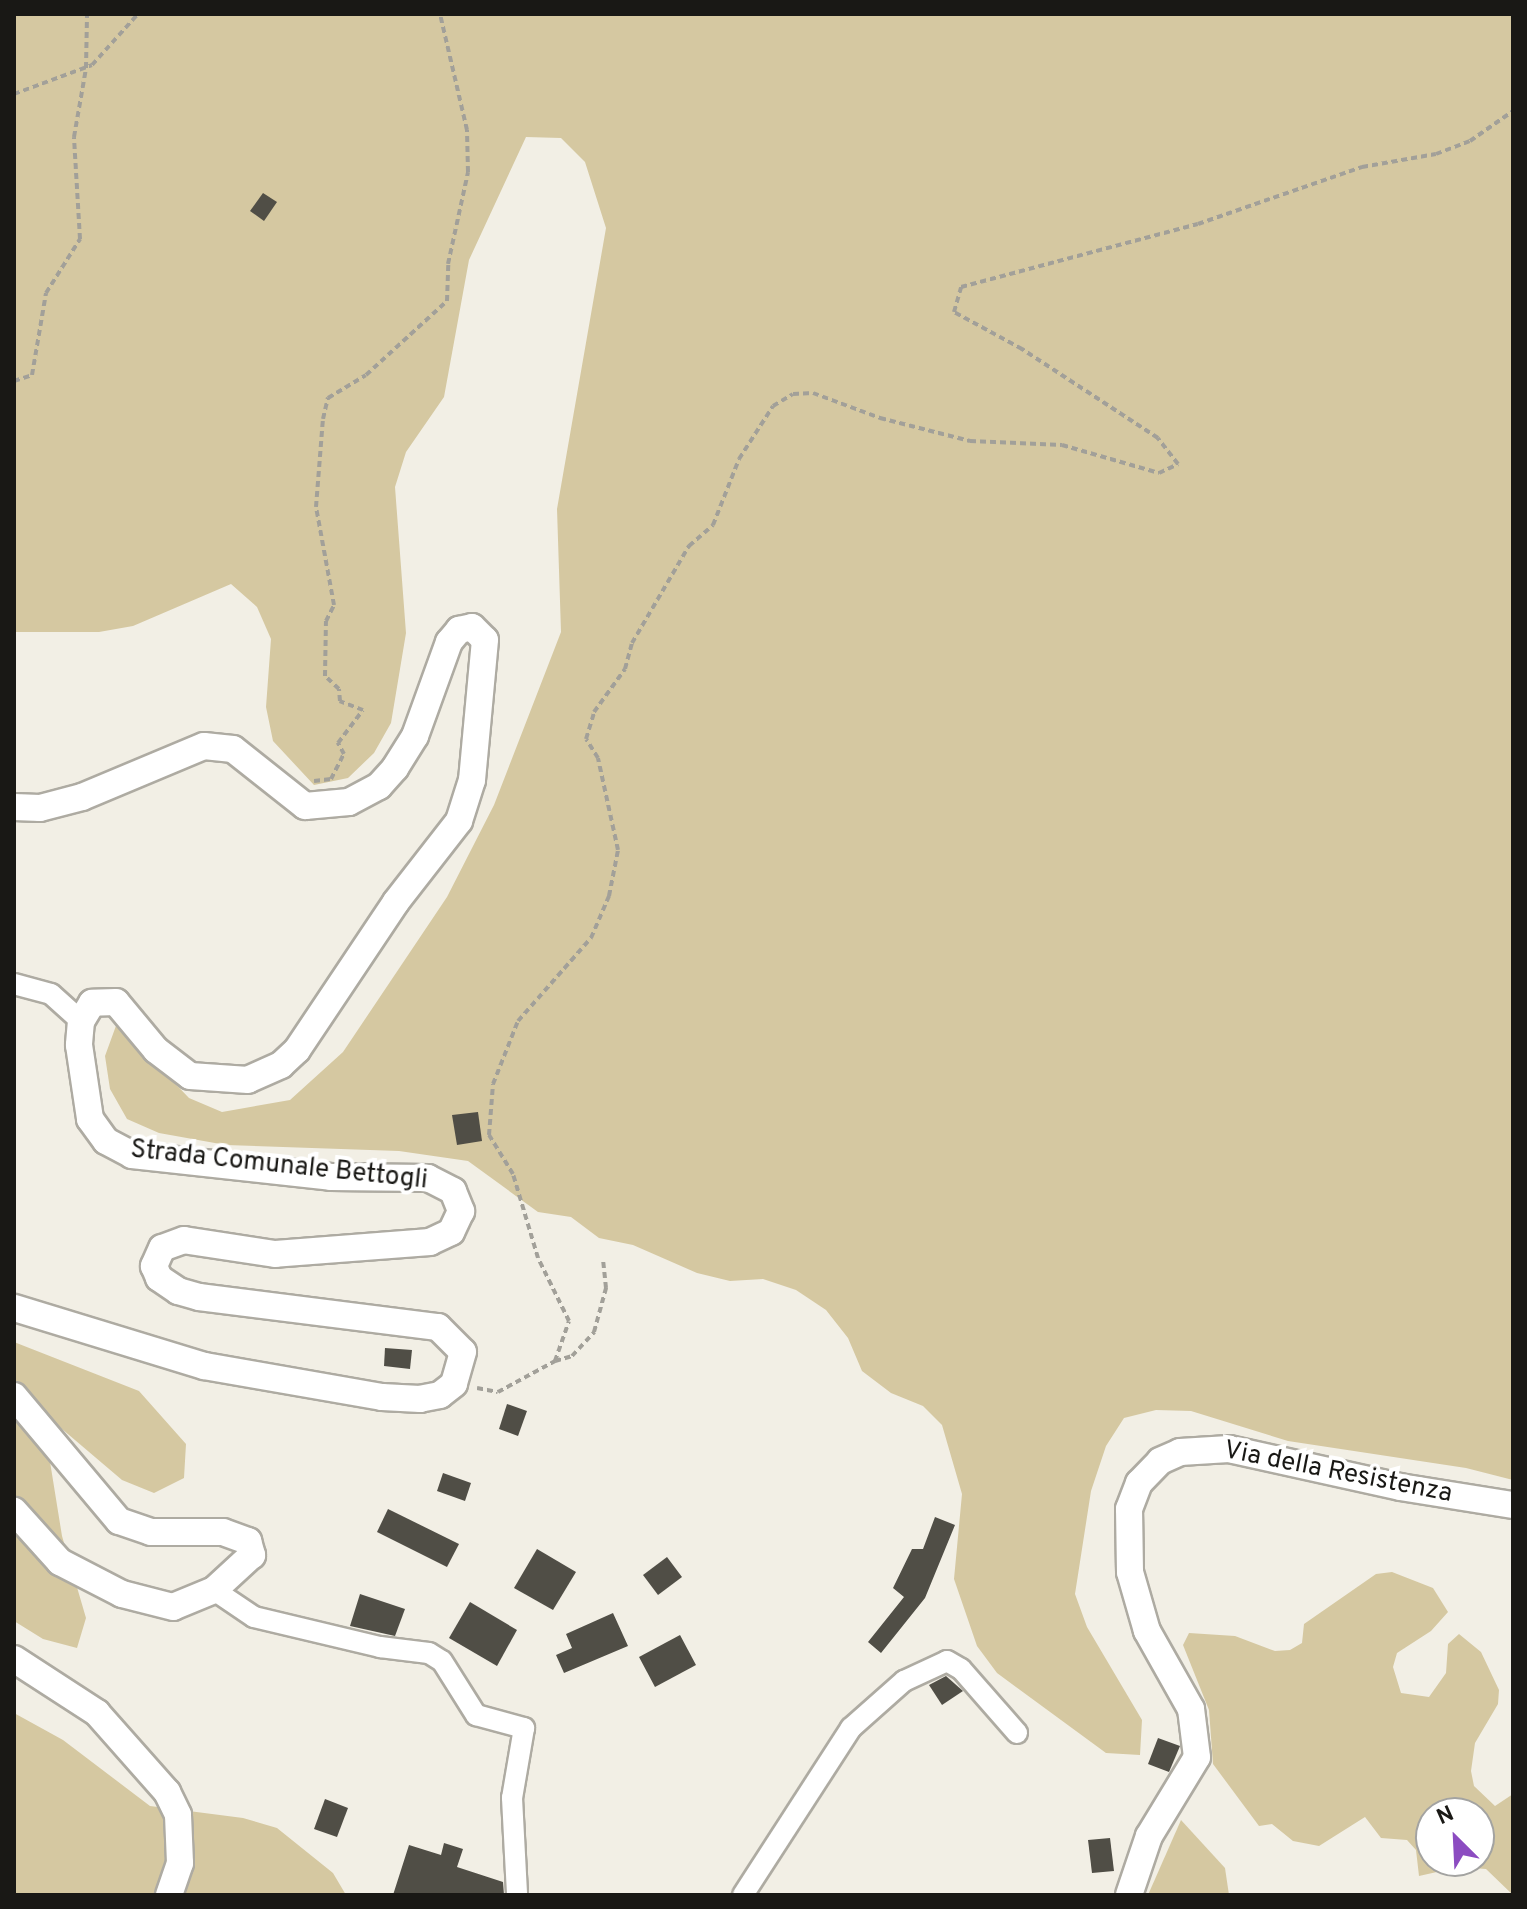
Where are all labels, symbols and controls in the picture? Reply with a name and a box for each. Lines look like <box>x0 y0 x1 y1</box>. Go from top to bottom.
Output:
street label: Strada Comunale Bettogli <box>129 1135 429 1197</box>
street label: Via della Resistenza <box>1221 1436 1455 1510</box>
north arrow <box>1415 1797 1495 1877</box>
text: N <box>1433 1801 1459 1832</box>

